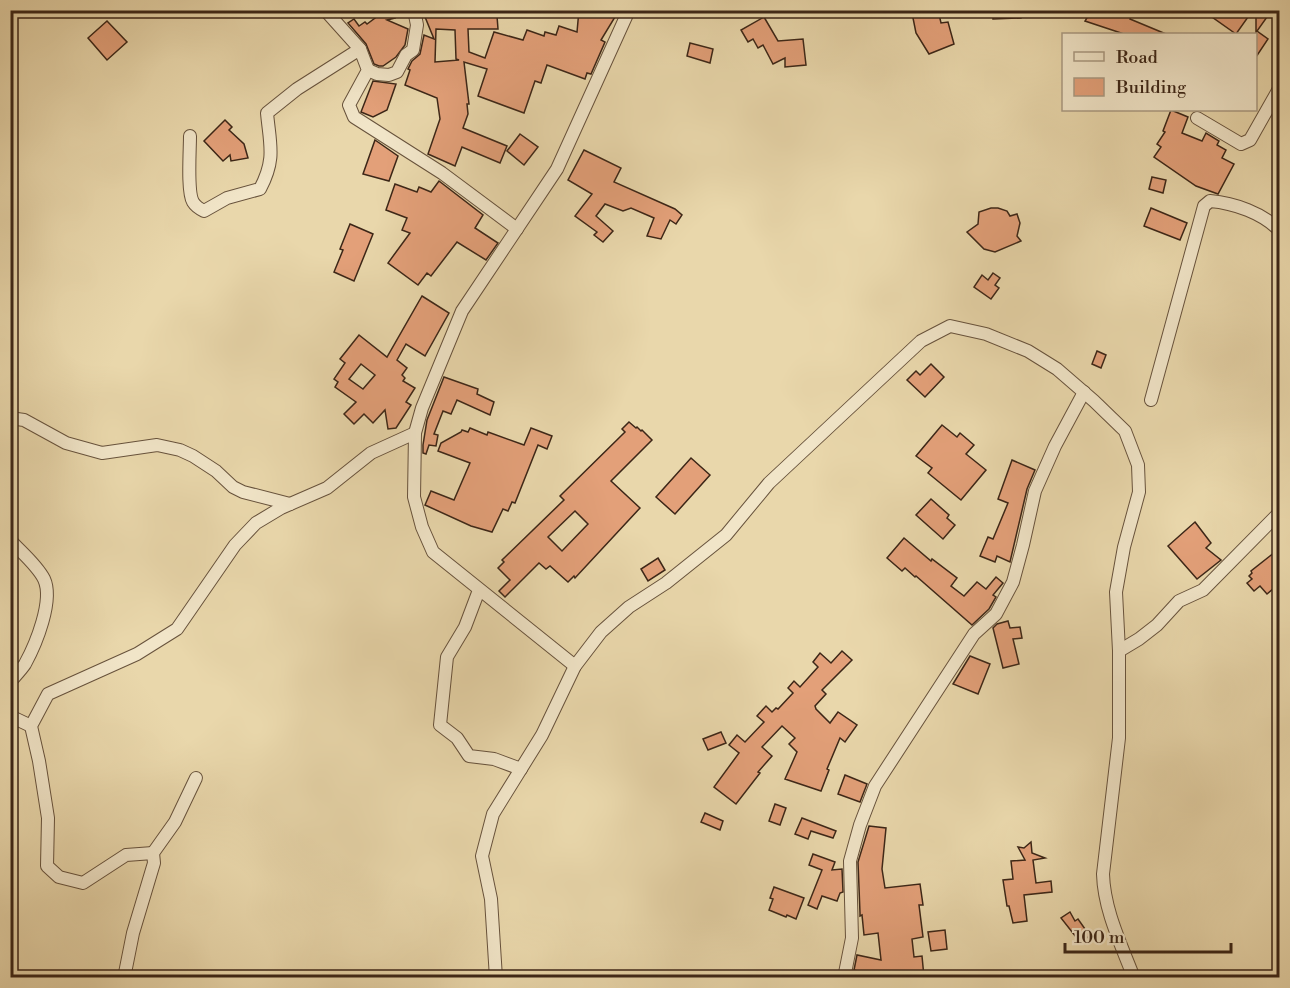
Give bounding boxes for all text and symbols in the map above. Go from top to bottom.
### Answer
legend [1062,33,1257,111]
text: Road [1116,46,1159,69]
text: Building [1115,76,1187,99]
scale bar [1065,916,1232,954]
text: 100 m [1074,926,1125,949]

